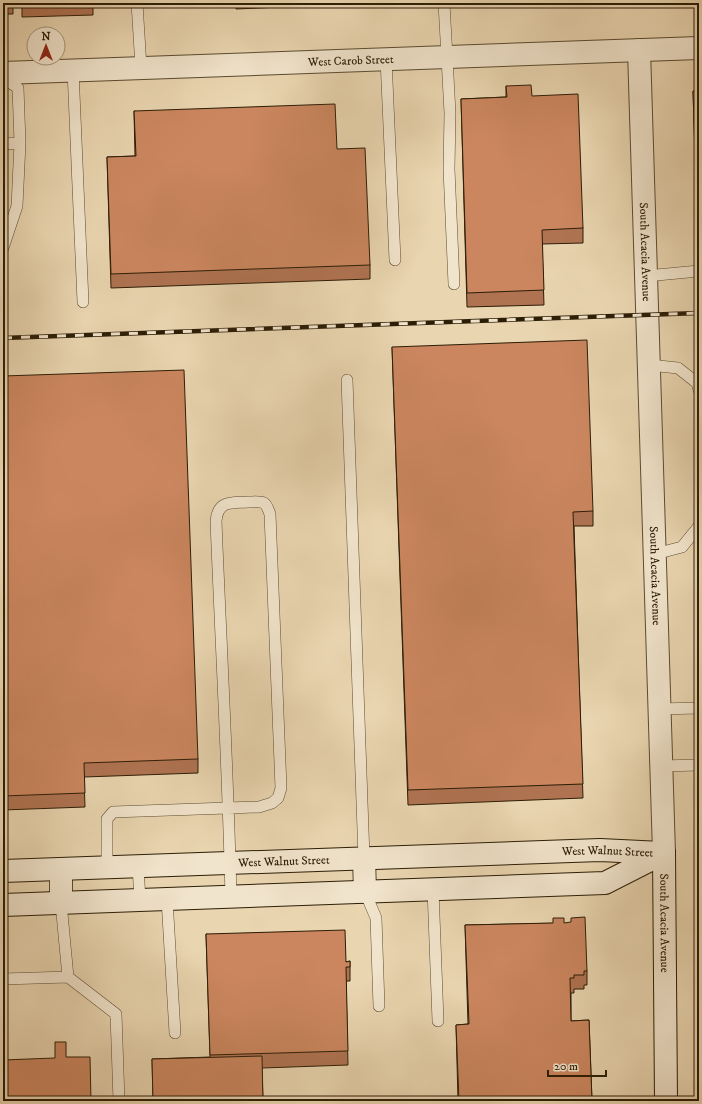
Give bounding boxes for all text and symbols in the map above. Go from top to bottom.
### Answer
north arrow [26,26,66,66]
text: N [41,30,51,44]
street label: West Carob Street [307,51,394,70]
street label: South Acacia Avenue [636,202,654,302]
street label: South Acacia Avenue [646,526,664,626]
street label: West Walnut Street [561,842,654,860]
street label: West Walnut Street [237,852,330,870]
street label: South Acacia Avenue [657,873,672,973]
scale bar [548,1052,606,1078]
text: 20 m [554,1059,578,1074]

